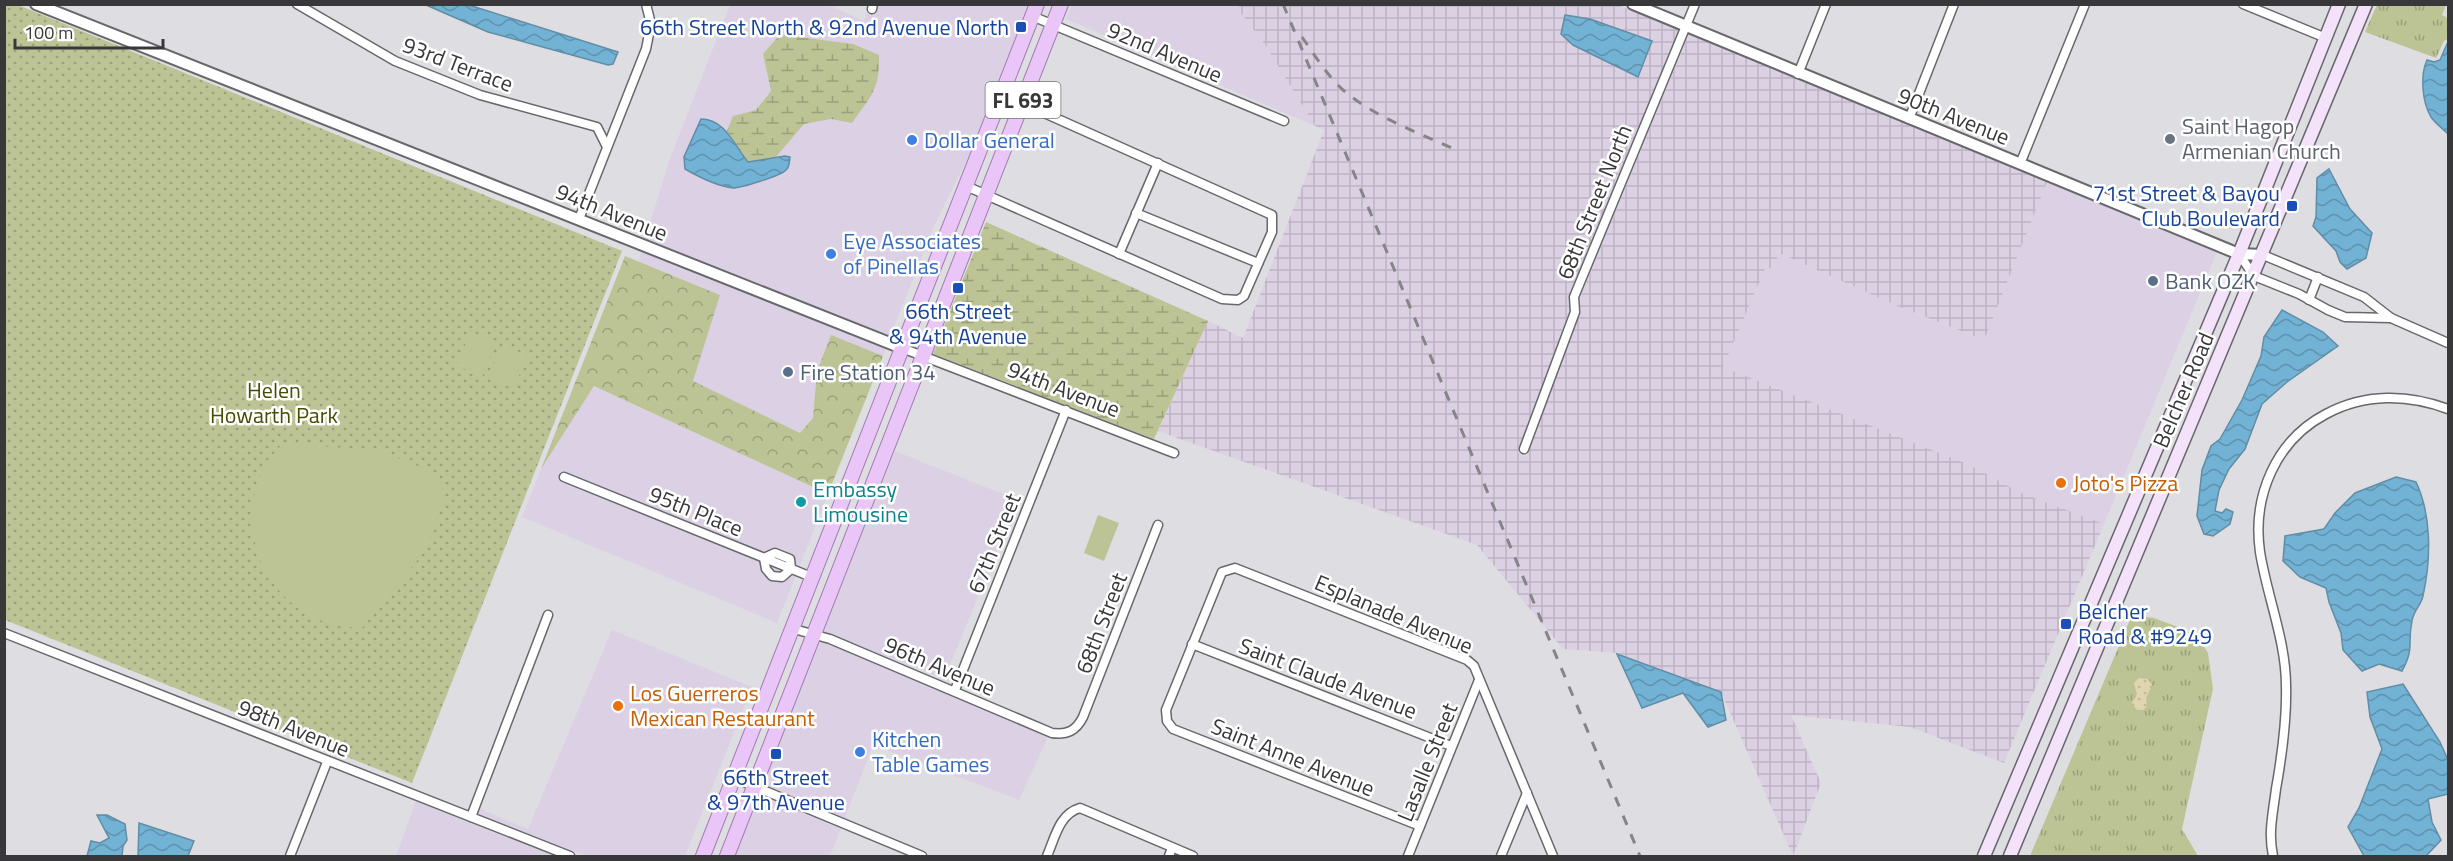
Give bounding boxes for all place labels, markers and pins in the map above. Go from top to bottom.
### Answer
place label: 66th Street North & 92nd Avenue North [640,10,1009,44]
marker: 66th Street North & 92nd Avenue North [1014,20,1028,34]
place label: Saint Hagop Armenian Church [2182,109,2341,168]
place label: Dollar General [924,123,1055,157]
marker: Saint Hagop Armenian Church [2163,132,2177,146]
marker: Dollar General [905,133,919,147]
place label: 71st Street & Bayou Club Boulevard [2093,176,2280,235]
marker: 71st Street & Bayou Club Boulevard [2285,199,2299,213]
place label: Eye Associates of Pinellas [843,224,981,283]
marker: Eye Associates of Pinellas [824,247,838,261]
place label: Bank OZK [2165,264,2256,298]
marker: Bank OZK [2146,274,2160,288]
marker: 66th Street & 94th Avenue [951,281,965,295]
place label: 66th Street & 94th Avenue [889,294,1027,353]
place label: Fire Station 34 [800,355,936,389]
marker: Fire Station 34 [781,365,795,379]
place label: Joto's Pizza [2073,466,2178,500]
place label: Embassy Limousine [813,472,908,531]
marker: Joto's Pizza [2054,476,2068,490]
marker: Embassy Limousine [794,495,808,509]
place label: Belcher Road & #9249 [2078,594,2212,653]
marker: Belcher Road & #9249 [2059,617,2073,631]
place label: Los Guerreros Mexican Restaurant [630,676,815,735]
marker: Los Guerreros Mexican Restaurant [611,699,625,713]
place label: Kitchen Table Games [872,722,990,781]
marker: Kitchen Table Games [853,745,867,759]
marker: 66th Street & 97th Avenue [769,747,783,761]
place label: 66th Street & 97th Avenue [707,760,845,819]

